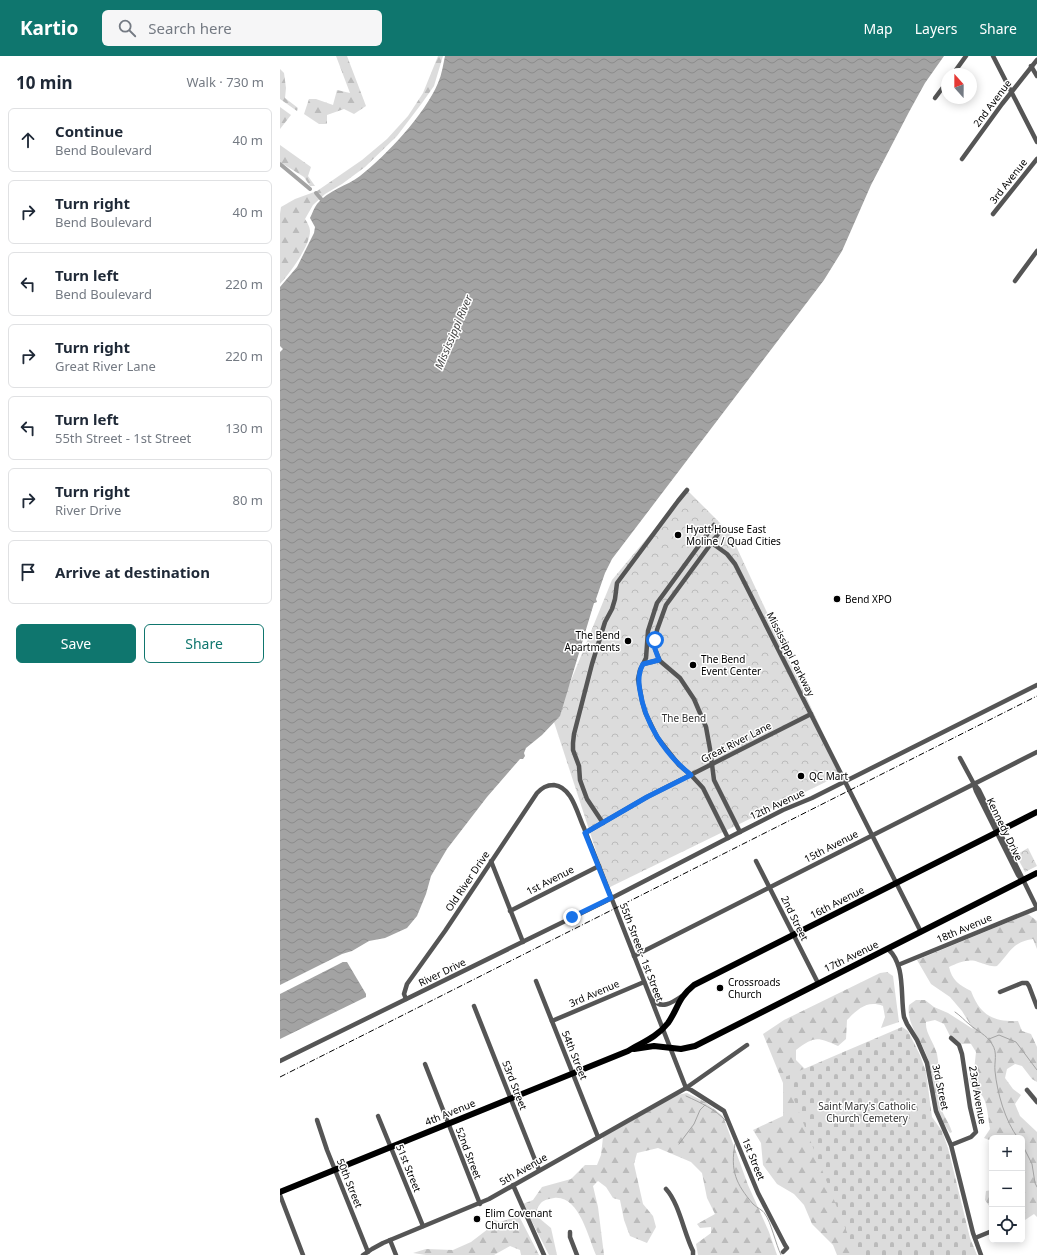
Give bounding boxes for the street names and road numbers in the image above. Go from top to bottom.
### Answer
street label: 2nd Avenue [970,76,1015,129]
street label: 3rd Avenue [986,155,1030,206]
street label: Mississippi Parkway [764,609,819,699]
street label: Great River Lane [698,718,774,766]
street label: 12th Avenue [747,785,807,823]
street label: Kennedy Drive [984,795,1026,863]
street label: 15th Avenue [802,826,861,866]
street label: Old River Drive [442,848,493,914]
street label: 1st Avenue [524,862,577,898]
street label: 16th Avenue [808,882,867,922]
street label: 2nd Street [778,893,812,943]
street label: 55th Street - 1st Street [617,901,667,1004]
street label: 18th Avenue [934,910,994,946]
street label: 17th Avenue [821,937,881,975]
street label: River Drive [416,954,468,989]
street label: 3rd Avenue [567,976,622,1010]
street label: 54th Street [559,1028,591,1082]
street label: 53rd Street [499,1058,531,1112]
street label: 3rd Street [929,1063,953,1111]
street label: 23rd Avenue [966,1065,990,1126]
street label: 4th Avenue [423,1095,478,1128]
street label: 52nd Street [453,1125,485,1181]
street label: 1st Street [739,1136,769,1183]
street label: 51st Street [393,1142,425,1194]
street label: 5th Avenue [496,1149,550,1188]
street label: 50th Street [334,1156,366,1210]

